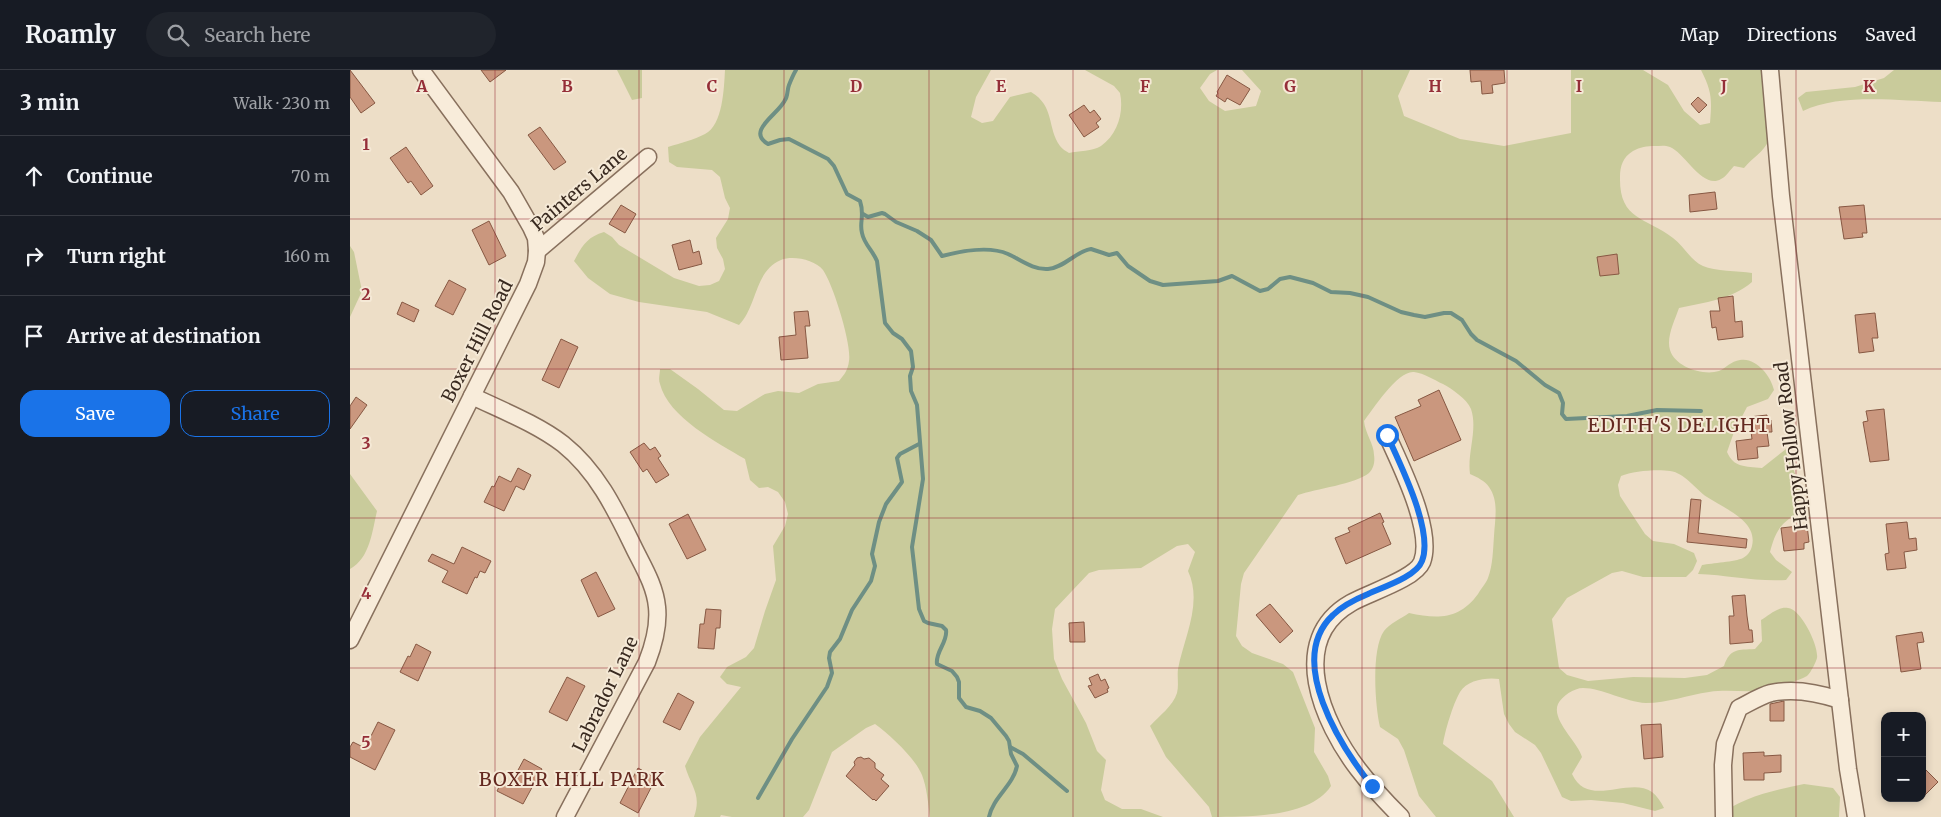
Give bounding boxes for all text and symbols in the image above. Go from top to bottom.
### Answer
search box [146,12,496,57]
text: Roamly [25,19,116,50]
icon: search [164,21,192,49]
text: Search here [204,23,310,47]
text: Map [1681,23,1719,46]
text: Directions [1747,23,1837,46]
text: Saved [1865,23,1916,46]
text: A [415,76,428,96]
text: B [561,76,573,96]
text: C [707,76,717,96]
text: D [850,76,862,96]
text: E [996,76,1007,96]
text: F [1140,76,1150,96]
text: G [1284,76,1296,96]
text: H [1428,76,1442,96]
text: I [1576,76,1582,96]
text: J [1720,76,1727,96]
text: K [1863,76,1875,96]
text: 3 min [20,89,79,116]
text: Walk · 230 m [234,93,330,113]
text: 1 [362,134,370,154]
street label: Painters Lane [526,142,632,236]
icon: ahead [20,162,48,190]
text: Continue [67,164,153,188]
text: 70 m [291,166,330,186]
icon: right [20,242,48,270]
text: Turn right [67,244,166,268]
text: 160 m [284,246,330,266]
street label: Boxer Hill Road [436,276,518,406]
text: 2 [361,284,371,304]
icon: arrive [20,322,48,350]
text: Arrive at destination [67,324,261,348]
street label: Happy Hollow Road [1769,360,1813,532]
button: Save [20,390,170,437]
button: Share [180,390,330,437]
district label: EDITH'S DELIGHT [1587,413,1771,437]
route start [1376,424,1399,447]
text: 3 [361,433,371,453]
text: 4 [361,583,371,603]
street label: Labrador Lane [567,632,643,756]
map controls [1881,712,1926,802]
button: + [1881,712,1926,757]
text: 5 [361,732,371,752]
button: − [1881,757,1926,802]
district label: BOXER HILL PARK [479,767,665,791]
route end [1361,775,1384,798]

